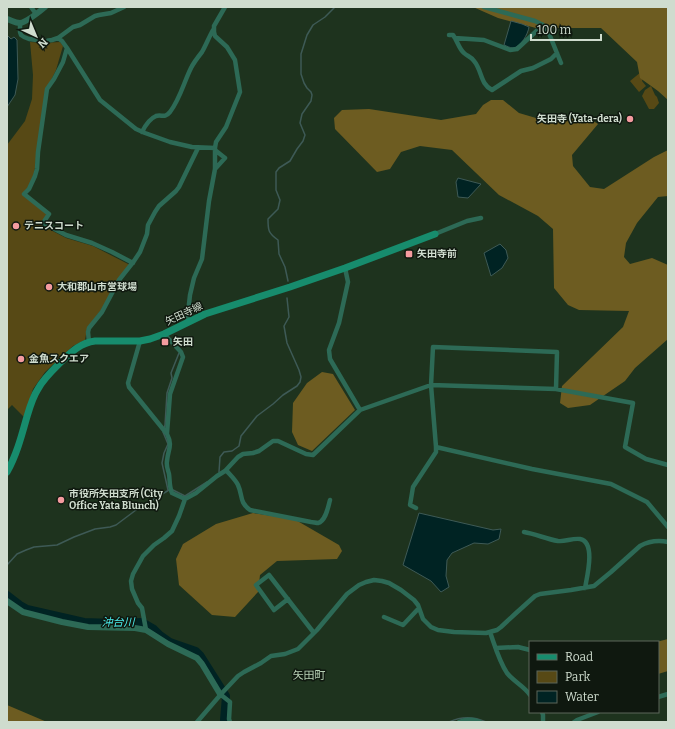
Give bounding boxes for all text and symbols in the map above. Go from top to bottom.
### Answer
north arrow [16,16,56,56]
scale bar [531,16,601,42]
text: 100 m [537,23,572,37]
text: N [35,35,50,51]
place label: 矢田寺 (Yata-dera) [537,112,622,125]
marker: 矢田寺 (Yata-dera) [625,114,635,124]
place label: テニスコート [24,220,84,232]
marker: テニスコート [11,221,21,231]
place label: 矢田寺前 [417,248,457,260]
marker: 矢田寺前 [404,249,414,259]
place label: 大和郡山市営球場 [57,281,137,293]
marker: 大和郡山市営球場 [44,282,54,292]
street label: 矢田寺線 [163,300,205,328]
place label: 矢田 [173,336,193,348]
marker: 矢田 [160,337,170,347]
place label: 金魚スクエア [29,353,89,365]
marker: 金魚スクエア [16,354,26,364]
place label: 市役所矢田支所 (City Office Yata Blunch) [69,487,163,512]
marker: 市役所矢田支所 (City Office Yata Blunch) [56,495,66,505]
water label: 沖台川 [102,616,135,629]
legend [529,641,659,713]
text: Road [565,650,593,664]
district label: 矢田町 [293,669,326,682]
text: Park [565,670,591,684]
text: Water [565,690,600,704]

